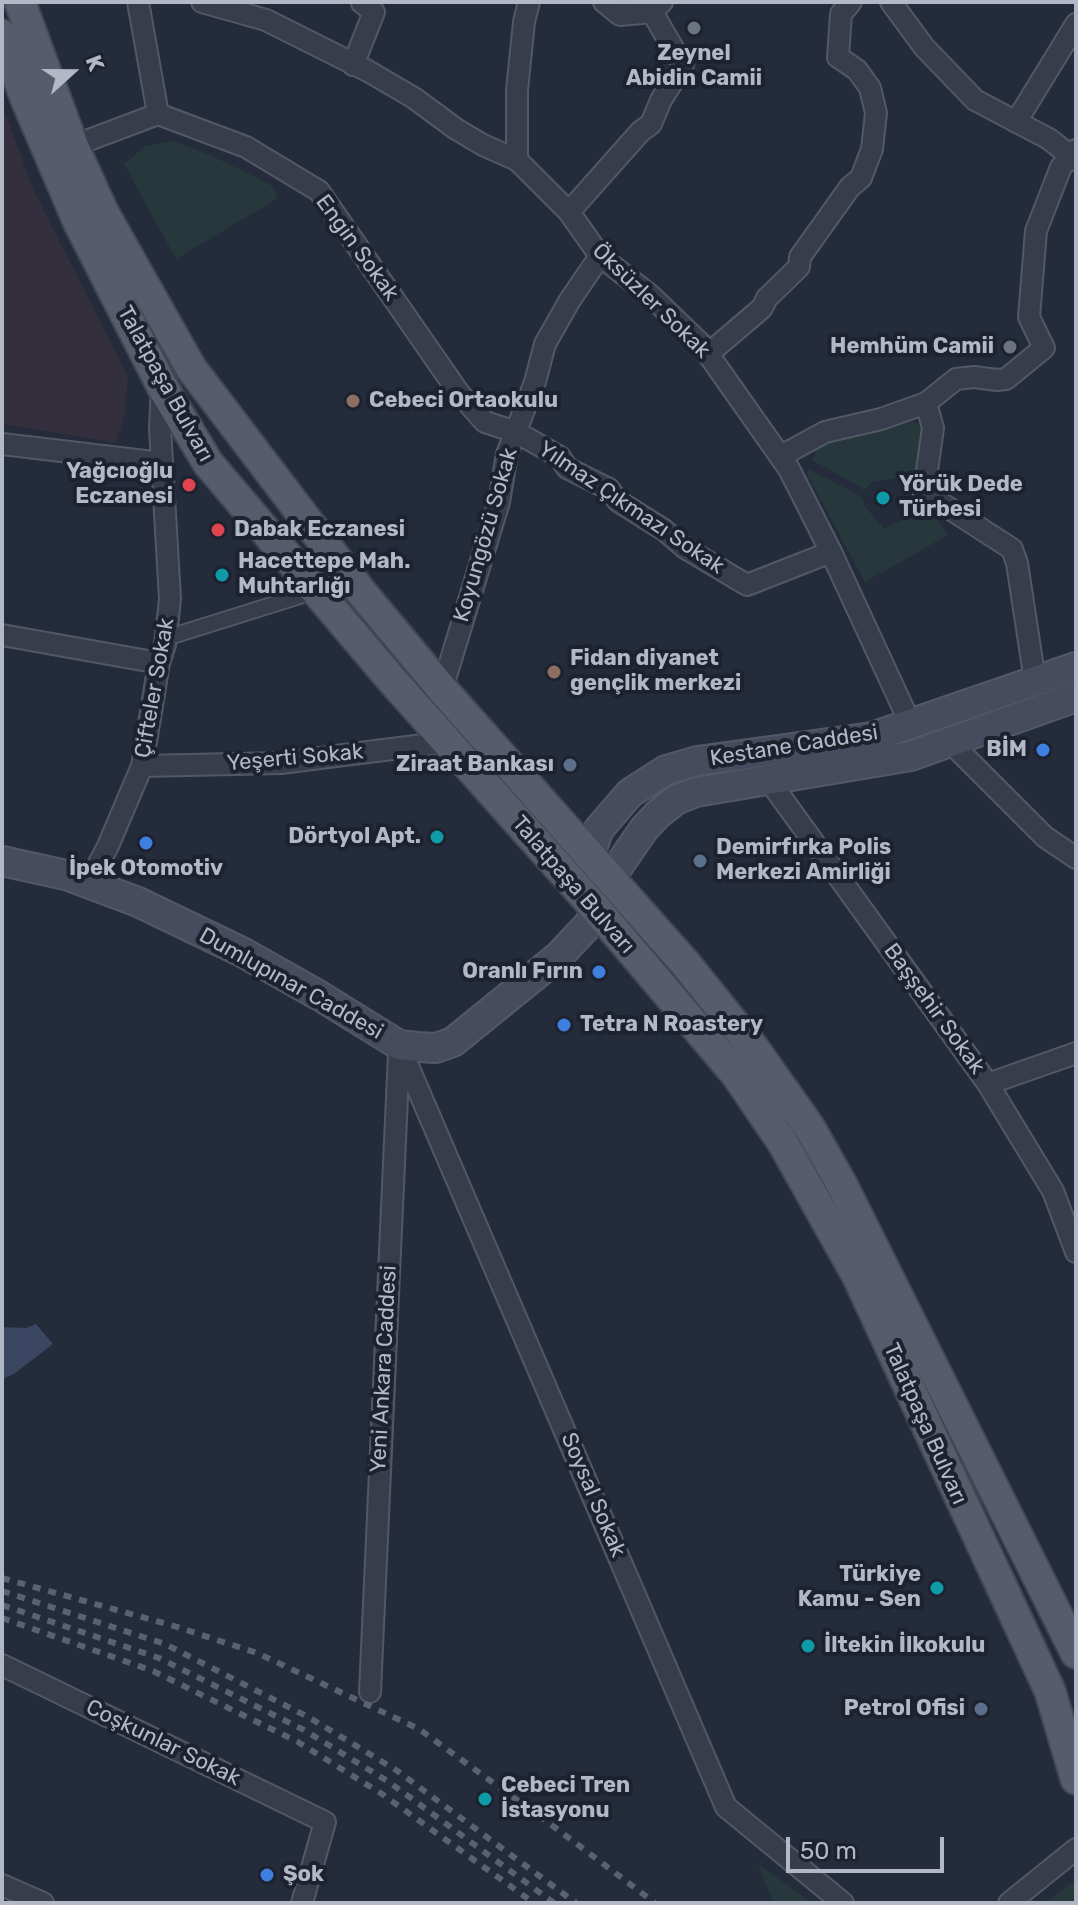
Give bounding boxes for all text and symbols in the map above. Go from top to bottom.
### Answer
marker: Zeynel Abidin Camii [685,19,703,37]
north arrow [32,32,112,112]
place label: Zeynel Abidin Camii [626,41,762,92]
text: K [80,52,110,75]
street label: Engin Sokak [310,190,404,306]
street label: Öksüzler Sokak [586,238,716,364]
street label: Talatpaşa Bulvarı [111,302,219,466]
place label: Hemhüm Camii [830,334,994,360]
marker: Hemhüm Camii [1001,338,1019,356]
place label: Cebeci Ortaokulu [369,388,558,414]
marker: Cebeci Ortaokulu [344,392,362,410]
street label: Yılmaz Çıkmazı Sokak [533,436,729,580]
street label: Koyungözü Sokak [449,445,523,625]
place label: Yağcıoğlu Eczanesi [66,459,173,510]
place label: Yörük Dede Türbesi [899,472,1023,524]
marker: Yağcıoğlu Eczanesi [180,476,198,494]
marker: Yörük Dede Türbesi [874,489,892,507]
place label: Dabak Eczanesi [234,517,405,543]
marker: Dabak Eczanesi [209,521,227,539]
place label: Hacettepe Mah. Muhtarlığı [238,549,410,600]
marker: Hacettepe Mah. Muhtarlığı [213,566,231,584]
street label: Çifteler Sokak [130,616,180,760]
place label: Fidan diyanet gençlik merkezi [570,646,741,698]
marker: Fidan diyanet gençlik merkezi [545,663,563,681]
street label: Kestane Caddesi [708,720,880,772]
place label: BİM [986,737,1027,763]
street label: Yeşerti Sokak [226,739,364,777]
marker: BİM [1034,741,1052,759]
place label: Ziraat Bankası [396,752,554,778]
marker: Ziraat Bankası [561,756,579,774]
street label: Talatpaşa Bulvarı [506,811,640,959]
place label: Dörtyol Apt. [288,824,421,850]
marker: Dörtyol Apt. [428,828,446,846]
marker: İpek Otomotiv [137,834,155,852]
place label: Demirfırka Polis Merkezi Amirliği [716,835,891,886]
marker: Demirfırka Polis Merkezi Amirliği [691,852,709,870]
place label: İpek Otomotiv [69,856,223,882]
street label: Dumlupınar Caddesi [194,923,388,1045]
street label: Başşehir Sokak [878,939,990,1079]
place label: Oranlı Fırın [462,959,583,985]
marker: Oranlı Fırın [590,963,608,981]
place label: Tetra N Roastery [580,1012,763,1038]
marker: Tetra N Roastery [555,1016,573,1034]
street label: Yeni Ankara Caddesi [365,1265,403,1473]
street label: Talatpaşa Bulvarı [878,1339,972,1509]
street label: Soysal Sokak [555,1429,631,1561]
place label: Türkiye Kamu - Sen [798,1562,921,1614]
marker: Türkiye Kamu - Sen [928,1579,946,1597]
place label: İltekin İlkokulu [824,1633,985,1659]
marker: İltekin İlkokulu [799,1637,817,1655]
street label: Coşkunlar Sokak [81,1694,245,1792]
place label: Petrol Ofisi [844,1696,965,1722]
marker: Petrol Ofisi [972,1700,990,1718]
place label: Cebeci Tren İstasyonu [501,1773,630,1824]
marker: Cebeci Tren İstasyonu [476,1790,494,1808]
scale bar [790,1821,948,1871]
text: 50 m [800,1837,857,1865]
place label: Şok [283,1862,324,1888]
marker: Şok [258,1866,276,1884]

